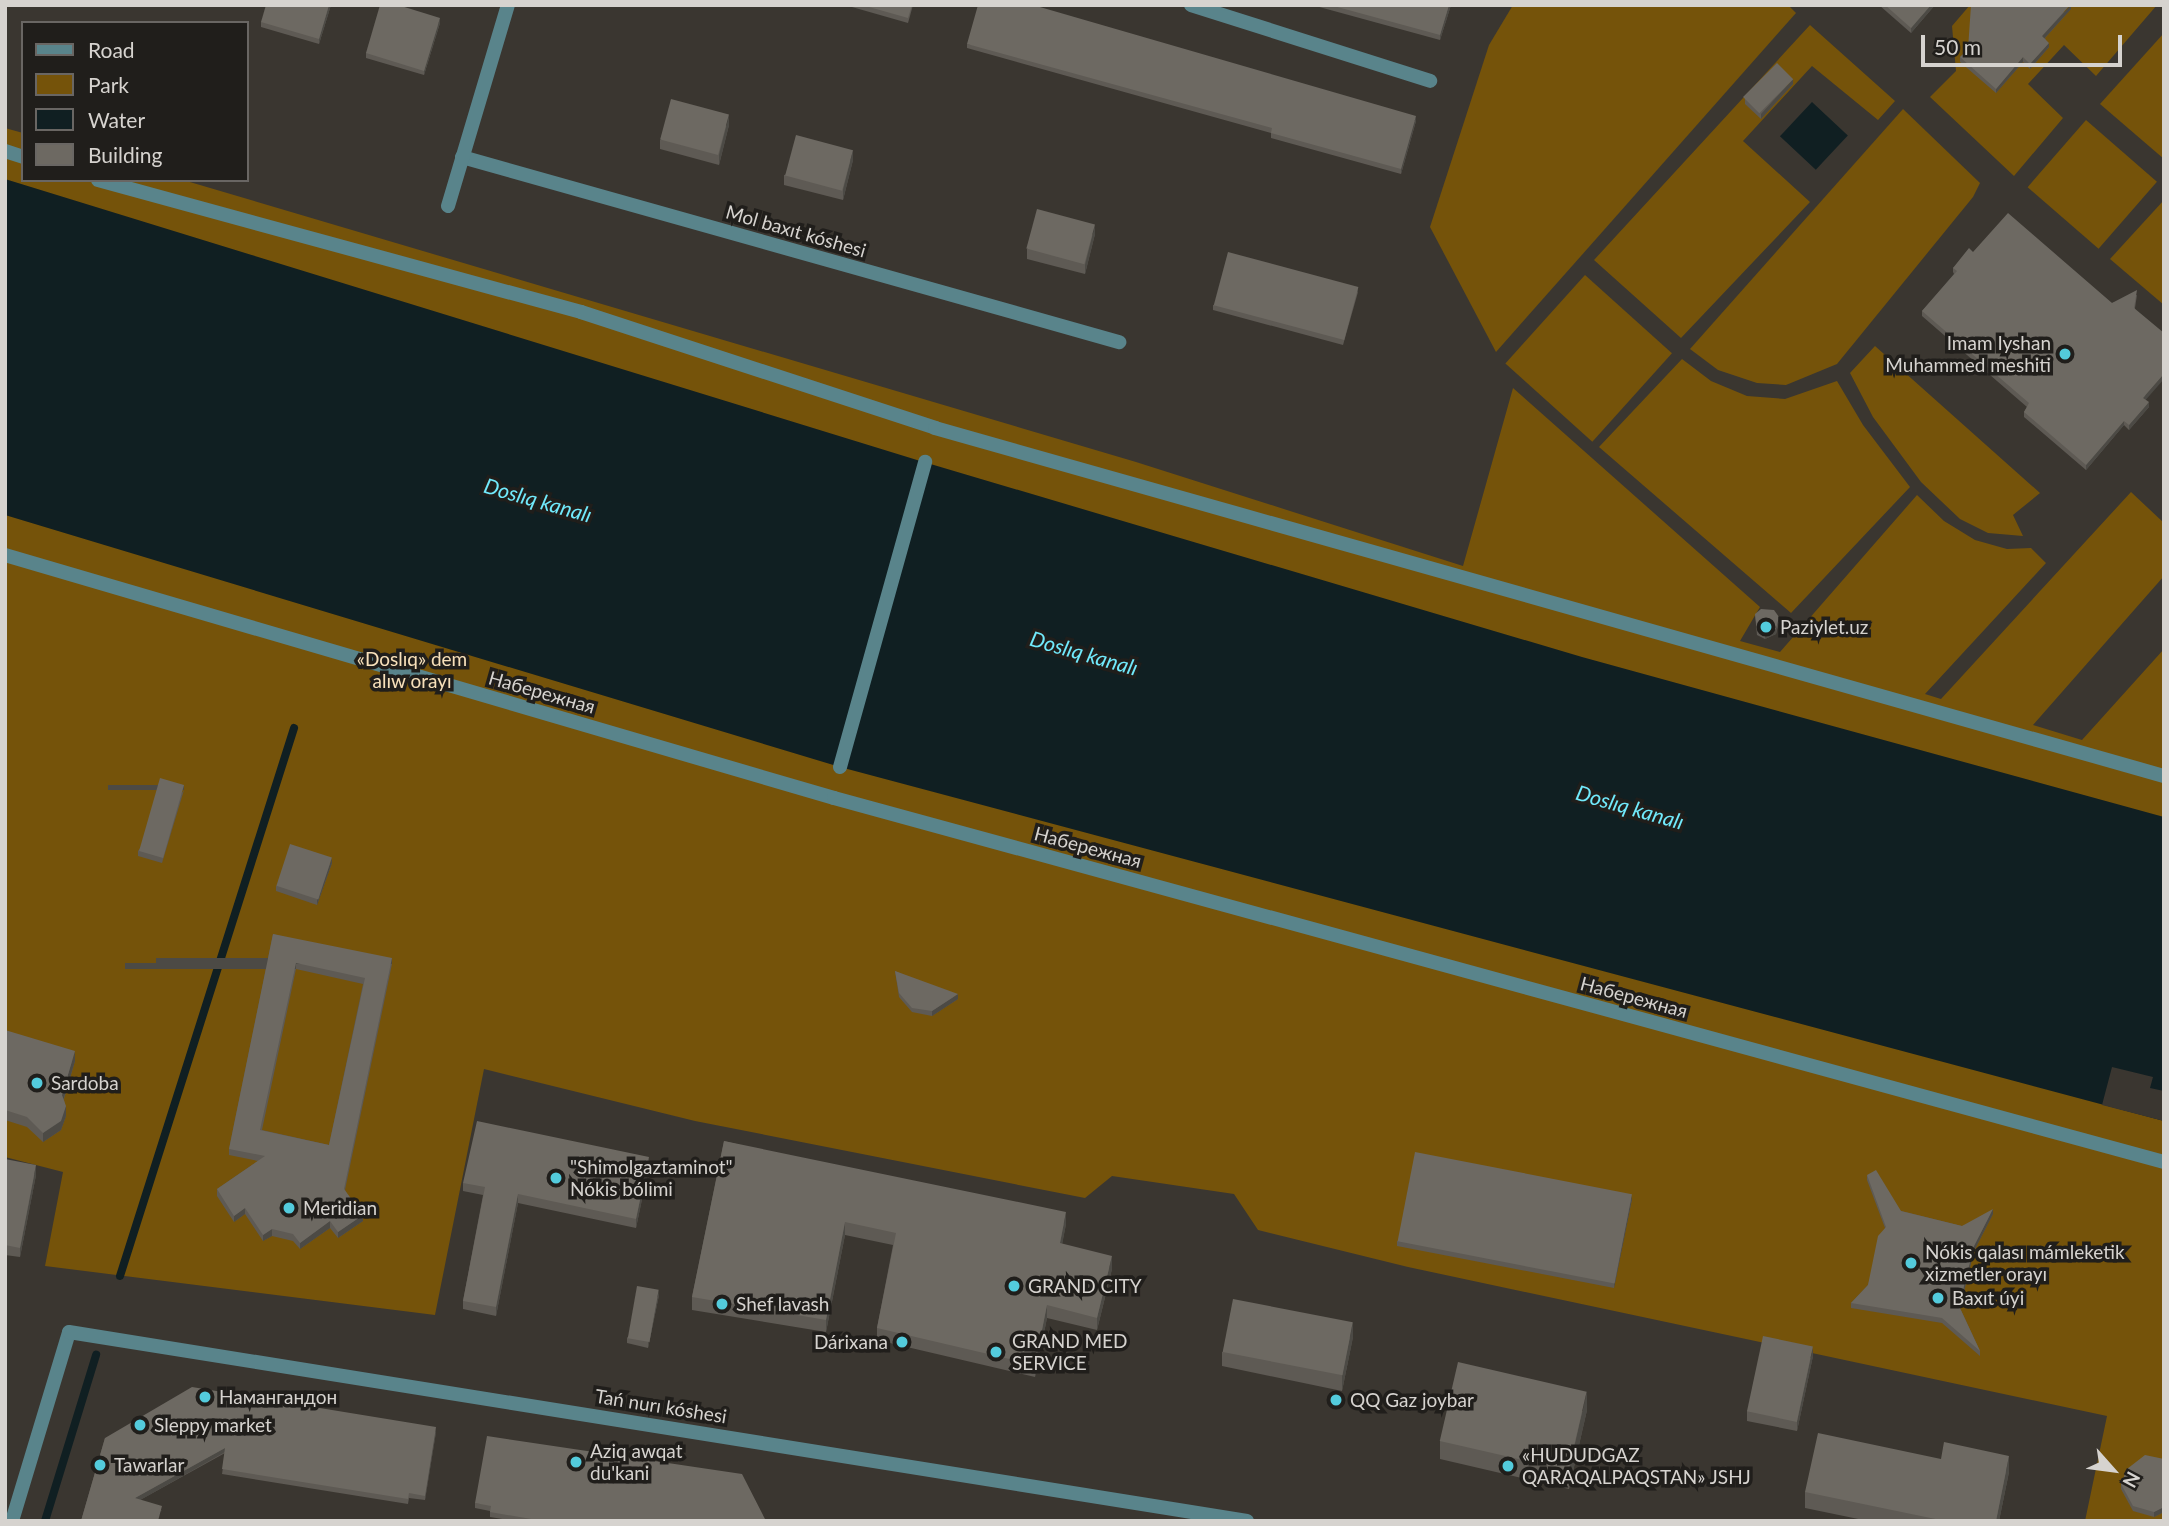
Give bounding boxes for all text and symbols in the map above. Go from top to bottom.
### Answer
legend [21,21,248,182]
scale bar [1924,21,2125,65]
text: 50 m [1934,34,1981,59]
text: Road [88,37,135,62]
text: Park [88,72,129,97]
text: Water [88,107,145,132]
text: Building [88,142,163,167]
street label: Mol baxıt kóshesi [723,200,869,262]
place label: Imam Iyshan Muhammed meshiti [1885,332,2051,376]
marker: Imam Iyshan Muhammed meshiti [2057,346,2073,362]
water label: Doslıq kanalı [481,473,595,527]
place label: Paziylet.uz [1780,616,1868,638]
marker: Paziylet.uz [1758,619,1774,635]
water label: Doslıq kanalı [1027,626,1141,680]
park label: «Doslıq» dem alıw orayı [357,648,467,692]
street label: Набережная [486,666,598,718]
water label: Doslıq kanalı [1573,780,1687,834]
street label: Набережная [1032,822,1144,872]
street label: Набережная [1578,972,1690,1022]
place label: Sardoba [51,1072,119,1094]
marker: Sardoba [29,1075,45,1091]
place label: "Shimolgaztaminot" Nókis bólimi [570,1156,733,1200]
marker: "Shimolgaztaminot" Nókis bólimi [548,1170,564,1186]
place label: Meridian [303,1197,377,1219]
marker: Meridian [281,1200,297,1216]
place label: Nókis qalası mámleketik xizmetler orayı [1925,1241,2125,1285]
marker: Nókis qalası mámleketik xizmetler orayı [1903,1255,1919,1271]
place label: GRAND CITY [1028,1275,1142,1297]
marker: GRAND CITY [1006,1278,1022,1294]
place label: Baxıt úyi [1952,1287,2024,1309]
marker: Baxıt úyi [1930,1290,1946,1306]
place label: Shef lavash [736,1293,830,1315]
marker: Shef lavash [714,1296,730,1312]
place label: GRAND MED SERVICE [1012,1330,1128,1374]
place label: Dárixana [814,1331,888,1353]
marker: Dárixana [894,1334,910,1350]
marker: GRAND MED SERVICE [986,1342,1006,1362]
street label: Tań nurı kóshesi [594,1384,728,1428]
place label: Намангандон [219,1386,337,1408]
marker: Намангандон [197,1389,213,1405]
place label: QQ Gaz joybar [1350,1389,1474,1411]
marker: QQ Gaz joybar [1328,1392,1344,1408]
place label: Sleppy market [154,1414,272,1436]
marker: Sleppy market [132,1417,148,1433]
north arrow [2078,1435,2148,1505]
place label: Aziq awqat du'kani [590,1440,682,1484]
place label: «HUDUDGAZ QARAQALPAQSTAN» JSHJ [1522,1444,1751,1488]
place label: Tawarlar [114,1454,184,1476]
marker: Aziq awqat du'kani [568,1454,584,1470]
marker: Tawarlar [92,1457,108,1473]
marker: «HUDUDGAZ QARAQALPAQSTAN» JSHJ [1500,1458,1516,1474]
text: N [2118,1468,2146,1492]

